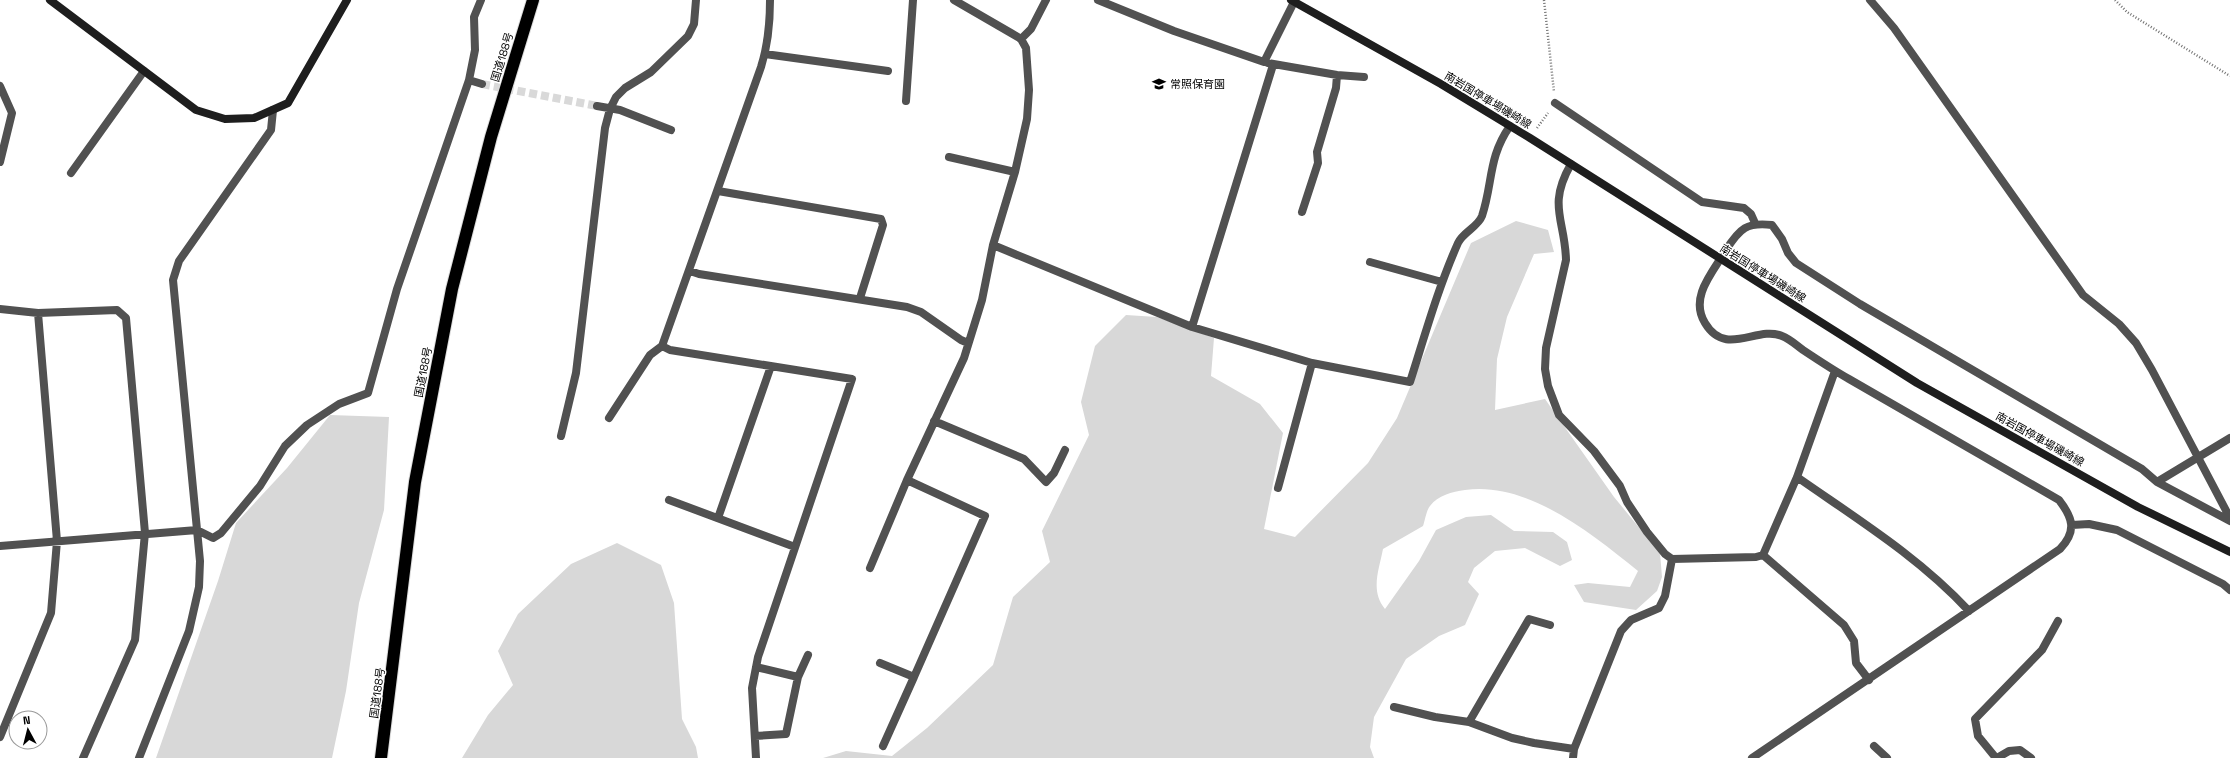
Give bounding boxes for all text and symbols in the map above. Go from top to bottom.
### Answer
street label: 国道188号 [488,30,516,84]
street label: 南岩国停車場磯崎線 [1442,69,1534,131]
school or university icon: 常照保育園 [1151,76,1167,92]
place label: 常照保育園 [1170,77,1225,91]
street label: 南岩国停車場磯崎線 [1717,241,1809,305]
street label: 国道188号 [411,345,435,399]
street label: 南岩国停車場磯崎線 [1993,409,2087,469]
street label: 国道188号 [366,667,388,719]
north arrow [8,710,48,750]
text: N [22,713,31,727]

